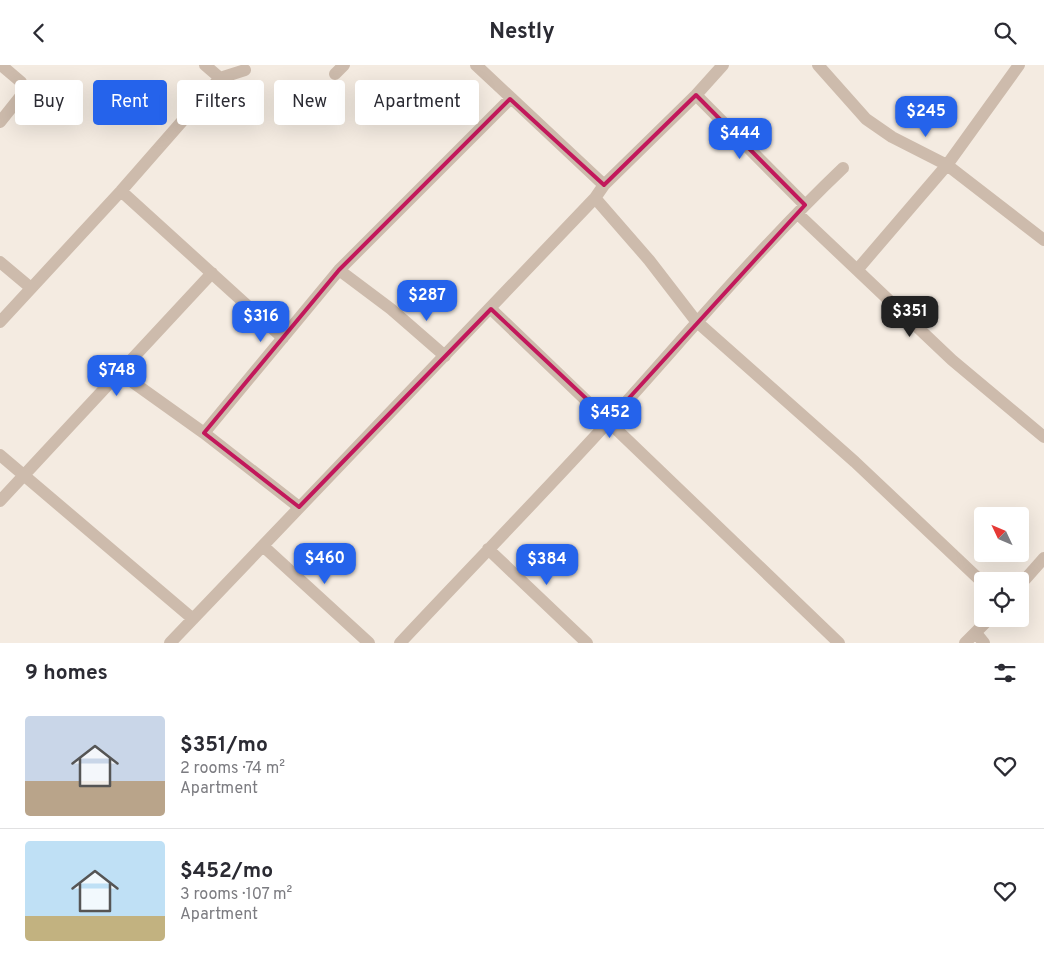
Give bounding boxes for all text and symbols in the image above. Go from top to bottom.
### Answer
icon: back [25,19,53,47]
text: Nestly [489,19,555,46]
icon: search [991,19,1019,47]
chip: Buy [15,80,83,125]
chip: Rent [93,80,167,125]
chip: Filters [177,80,264,125]
chip: New [274,80,345,125]
chip: Apartment [355,80,479,125]
pin: $245 [896,95,956,138]
text: $245 [906,102,946,122]
pin: $444 [710,117,770,160]
text: $444 [720,124,760,144]
pin: $287 [397,279,457,322]
text: $287 [408,286,446,306]
pin: $351 [880,295,940,338]
pin: $316 [231,301,291,343]
text: $351 [892,302,928,322]
text: $316 [243,307,279,327]
pin: $748 [87,355,147,397]
text: $748 [98,361,136,381]
pin: $452 [580,397,640,439]
text: $452 [590,403,630,423]
north arrow [974,507,1029,563]
map controls [974,507,1029,627]
pin: $460 [295,543,355,585]
pin: $384 [517,543,577,586]
text: $460 [305,549,345,569]
text: $384 [527,550,567,570]
button: locate [974,572,1029,627]
icon: filters [991,659,1019,687]
text: 9 homes [25,660,108,687]
text: $351/mo [180,732,268,759]
icon: home [65,736,125,796]
icon: heart [991,752,1019,780]
text: 2 rooms · 74 m² [180,759,285,779]
text: Apartment [180,779,258,799]
text: $452/mo [180,858,273,885]
icon: home [65,861,125,921]
icon: heart [991,877,1019,905]
text: 3 rooms · 107 m² [180,885,292,905]
text: Apartment [180,905,258,925]

